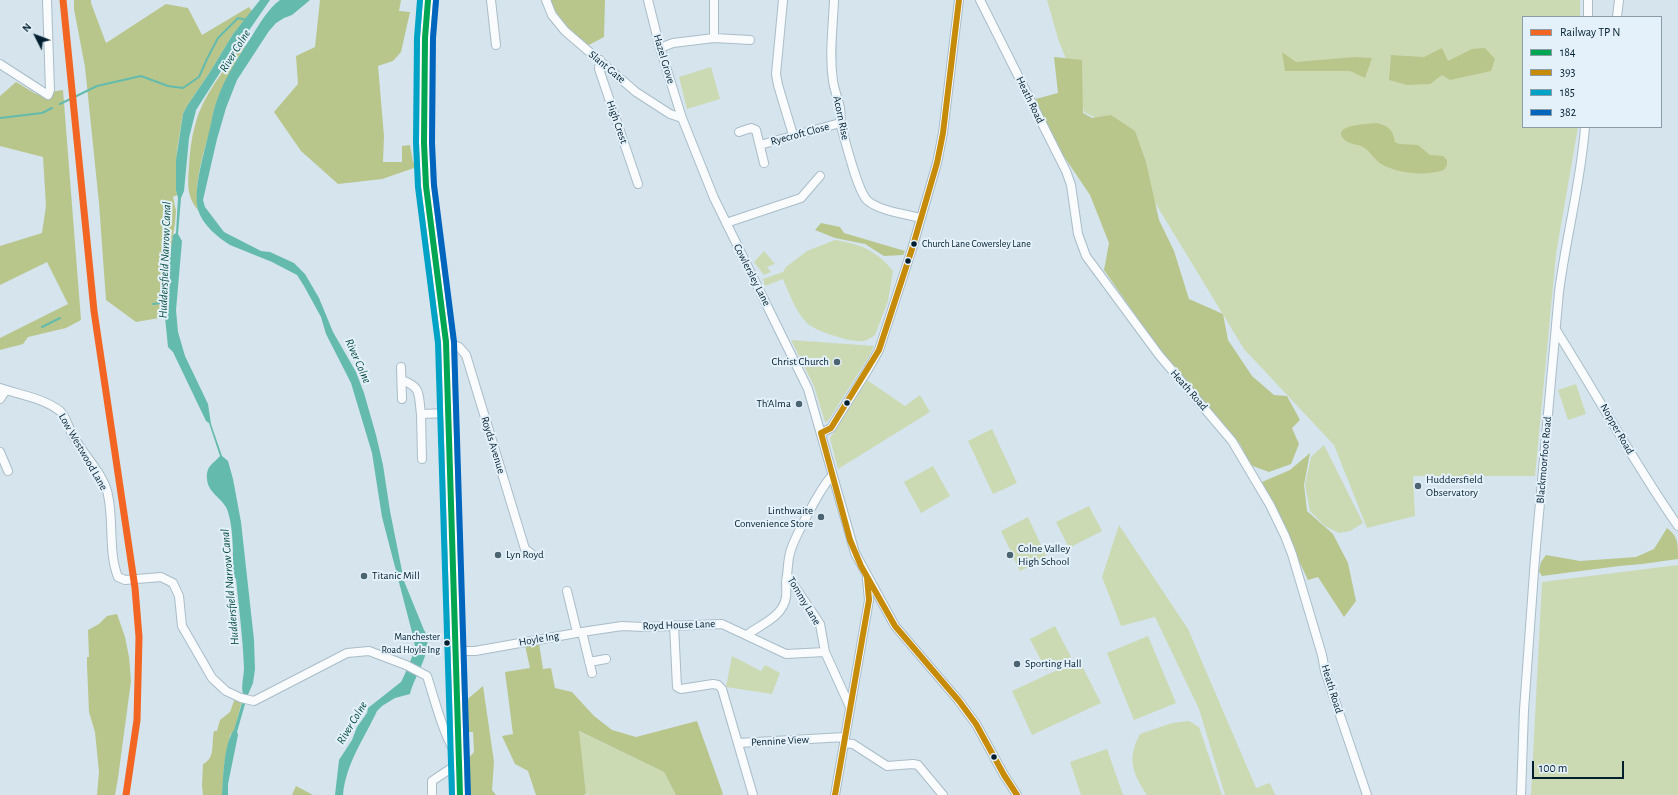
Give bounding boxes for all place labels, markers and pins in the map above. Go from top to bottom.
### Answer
place label: Church Lane Cowersley Lane [922,238,1031,250]
marker: Church Lane Cowersley Lane [909,239,919,249]
unlabelled marker [903,256,913,266]
place label: Christ Church [772,355,829,369]
marker: Christ Church [832,357,842,367]
place label: Th'Alma [757,397,791,411]
unlabelled marker [842,398,852,408]
marker: Th'Alma [794,399,804,409]
place label: Huddersfield Observatory [1426,473,1483,499]
marker: Huddersfield Observatory [1413,481,1423,491]
place label: Linthwaite Convenience Store [735,504,813,530]
marker: Linthwaite Convenience Store [816,512,826,522]
place label: Colne Valley High School [1018,542,1070,568]
place label: Lyn Royd [506,548,544,562]
marker: Lyn Royd [493,550,503,560]
marker: Colne Valley High School [1005,550,1015,560]
place label: Titanic Mill [372,569,420,583]
marker: Titanic Mill [359,571,369,581]
place label: Manchester Road Hoyle Ing [381,631,440,654]
marker: Manchester Road Hoyle Ing [442,638,452,648]
place label: Sporting Hall [1025,657,1081,671]
marker: Sporting Hall [1012,659,1022,669]
unlabelled marker [989,752,999,762]

